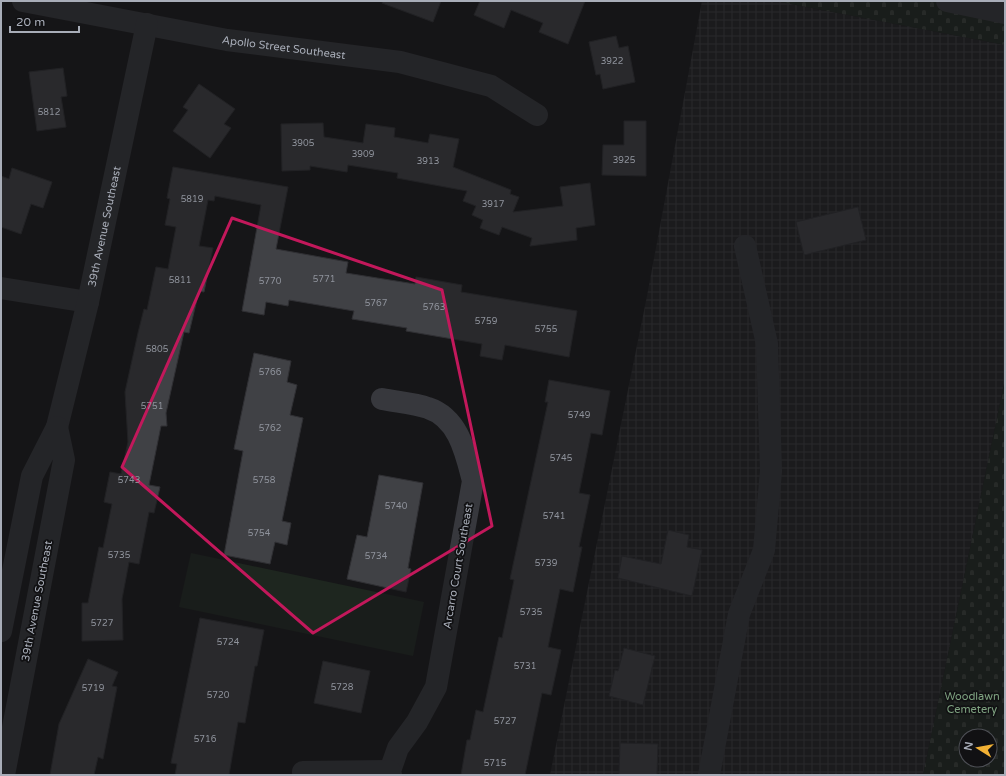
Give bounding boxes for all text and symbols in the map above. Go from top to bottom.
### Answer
scale bar [10,8,79,34]
text: 20 m [16,15,45,29]
street label: Apollo Street Southeast [221,33,346,62]
house number: 3922 [601,56,623,67]
house number: 5812 [38,107,60,118]
house number: 3905 [292,138,315,149]
house number: 3909 [352,149,375,160]
house number: 3925 [613,155,636,166]
house number: 3913 [417,156,439,167]
street label: 39th Avenue Southeast [85,165,123,288]
house number: 5819 [181,194,204,205]
house number: 3917 [482,199,505,210]
house number: 5771 [313,274,335,285]
house number: 5811 [169,275,191,286]
house number: 5770 [259,276,282,287]
house number: 5767 [365,298,388,309]
house number: 5763 [423,302,445,313]
house number: 5759 [475,316,498,327]
house number: 5755 [535,324,558,335]
house number: 5805 [146,344,169,355]
house number: 5766 [259,367,282,378]
house number: 5751 [141,401,163,412]
house number: 5749 [568,410,591,421]
house number: 5762 [259,423,281,434]
house number: 5745 [550,453,573,464]
house number: 5743 [118,475,140,486]
house number: 5758 [253,475,276,486]
house number: 5740 [385,501,408,512]
street label: Arcarro Court Southeast [441,502,475,630]
house number: 5741 [543,511,565,522]
house number: 5754 [248,528,271,539]
street label: 39th Avenue Southeast [19,540,55,662]
house number: 5735 [108,550,131,561]
house number: 5734 [365,551,388,562]
house number: 5739 [535,558,558,569]
house number: 5735 [520,607,543,618]
house number: 5727 [91,618,114,629]
house number: 5724 [217,637,240,648]
house number: 5731 [514,661,536,672]
house number: 5728 [331,682,354,693]
house number: 5719 [82,683,105,694]
house number: 5720 [207,690,230,701]
park label: Woodlawn Cemetery [944,690,1000,716]
house number: 5727 [494,716,517,727]
north arrow [958,728,998,768]
house number: 5716 [194,734,217,745]
text: N [961,741,976,752]
house number: 5715 [484,758,507,769]

